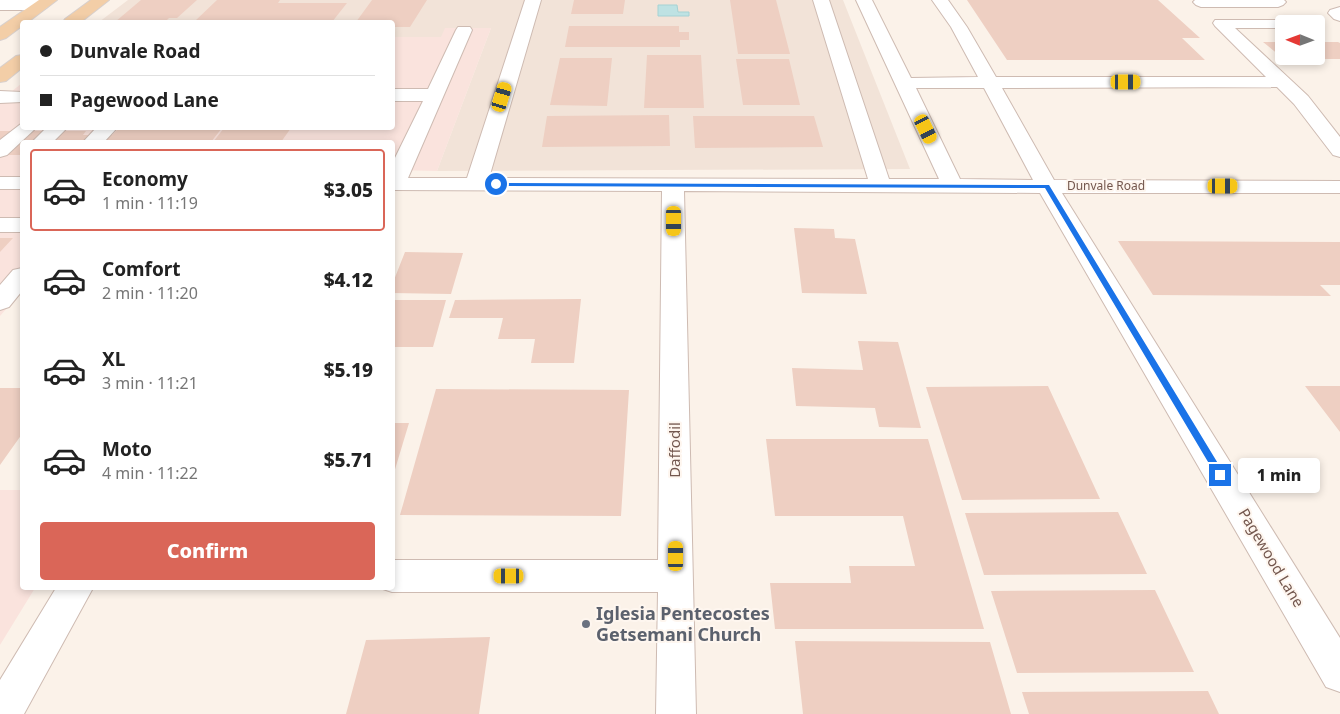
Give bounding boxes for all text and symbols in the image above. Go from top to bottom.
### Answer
north arrow [1275,15,1325,65]
map controls [1275,15,1325,65]
text: Dunvale Road [70,38,201,64]
car [1111,75,1141,90]
car [490,80,513,114]
text: Pagewood Lane [70,87,219,113]
car [912,112,939,146]
text: Economy [102,166,188,192]
icon: car [42,168,87,213]
route start [485,173,507,195]
text: $3.05 [324,177,373,203]
street label: Dunvale Road [1067,177,1145,194]
car [1208,179,1238,194]
text: 1 min · 11:19 [102,192,198,214]
car [666,206,681,236]
text: Comfort [102,256,181,282]
icon: car [42,258,87,303]
text: $4.12 [324,267,373,293]
text: 2 min · 11:20 [102,282,198,304]
text: XL [102,346,125,372]
icon: car [42,348,87,393]
text: $5.19 [324,357,373,383]
text: 3 min · 11:21 [102,372,198,394]
street label: Daffodil [664,422,684,478]
text: Moto [102,436,152,462]
icon: car [42,438,87,483]
text: $5.71 [324,447,373,473]
callout: 1 min [1238,458,1320,492]
text: 4 min · 11:22 [102,462,198,484]
route end [1209,464,1231,486]
text: 1 min [1257,464,1301,486]
street label: Pagewood Lane [1234,504,1309,611]
button: Confirm [40,522,375,580]
car [668,541,683,571]
car [494,569,524,584]
place label: Iglesia Pentecostes Getsemani Church [596,601,770,646]
marker: Iglesia Pentecostes Getsemani Church [580,618,592,630]

